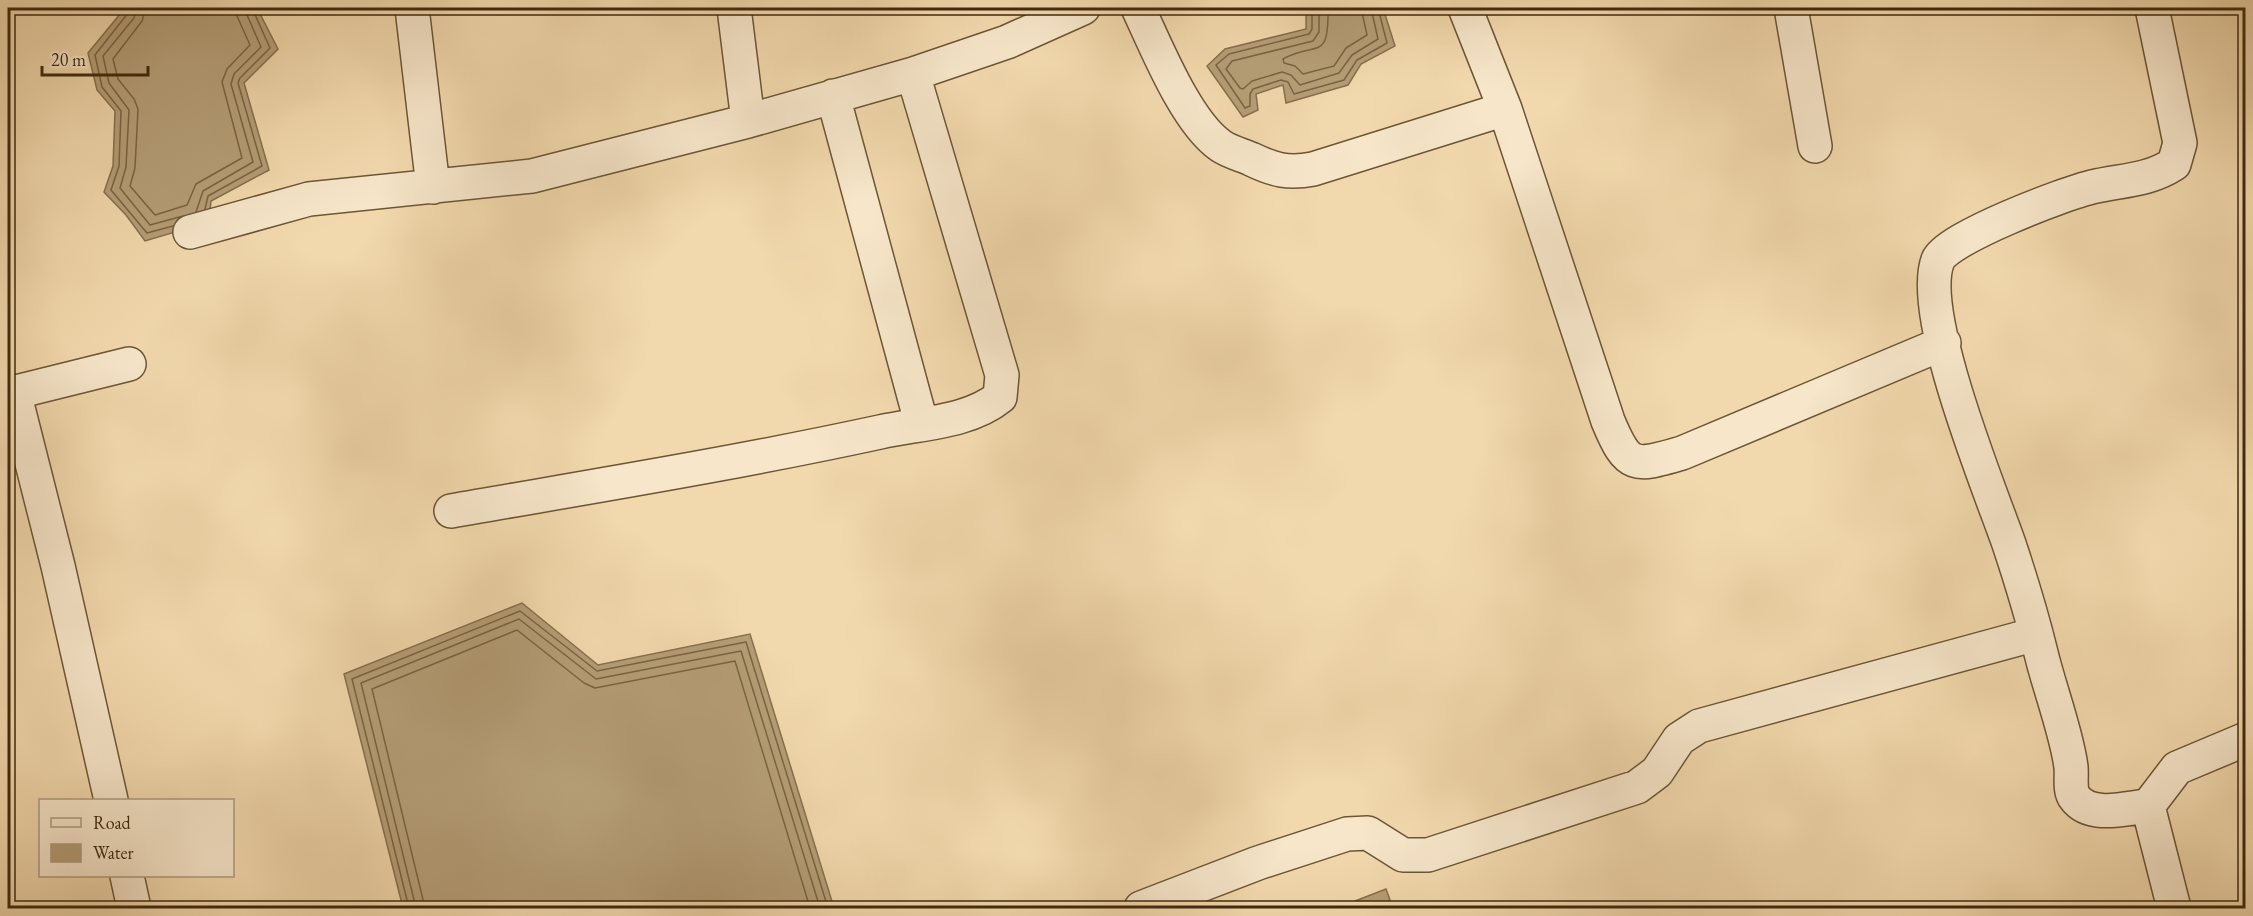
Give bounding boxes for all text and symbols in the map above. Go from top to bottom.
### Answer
scale bar [42,39,148,77]
text: 20 m [51,48,86,71]
legend [39,799,234,877]
text: Road [93,811,132,834]
text: Water [93,841,134,864]

